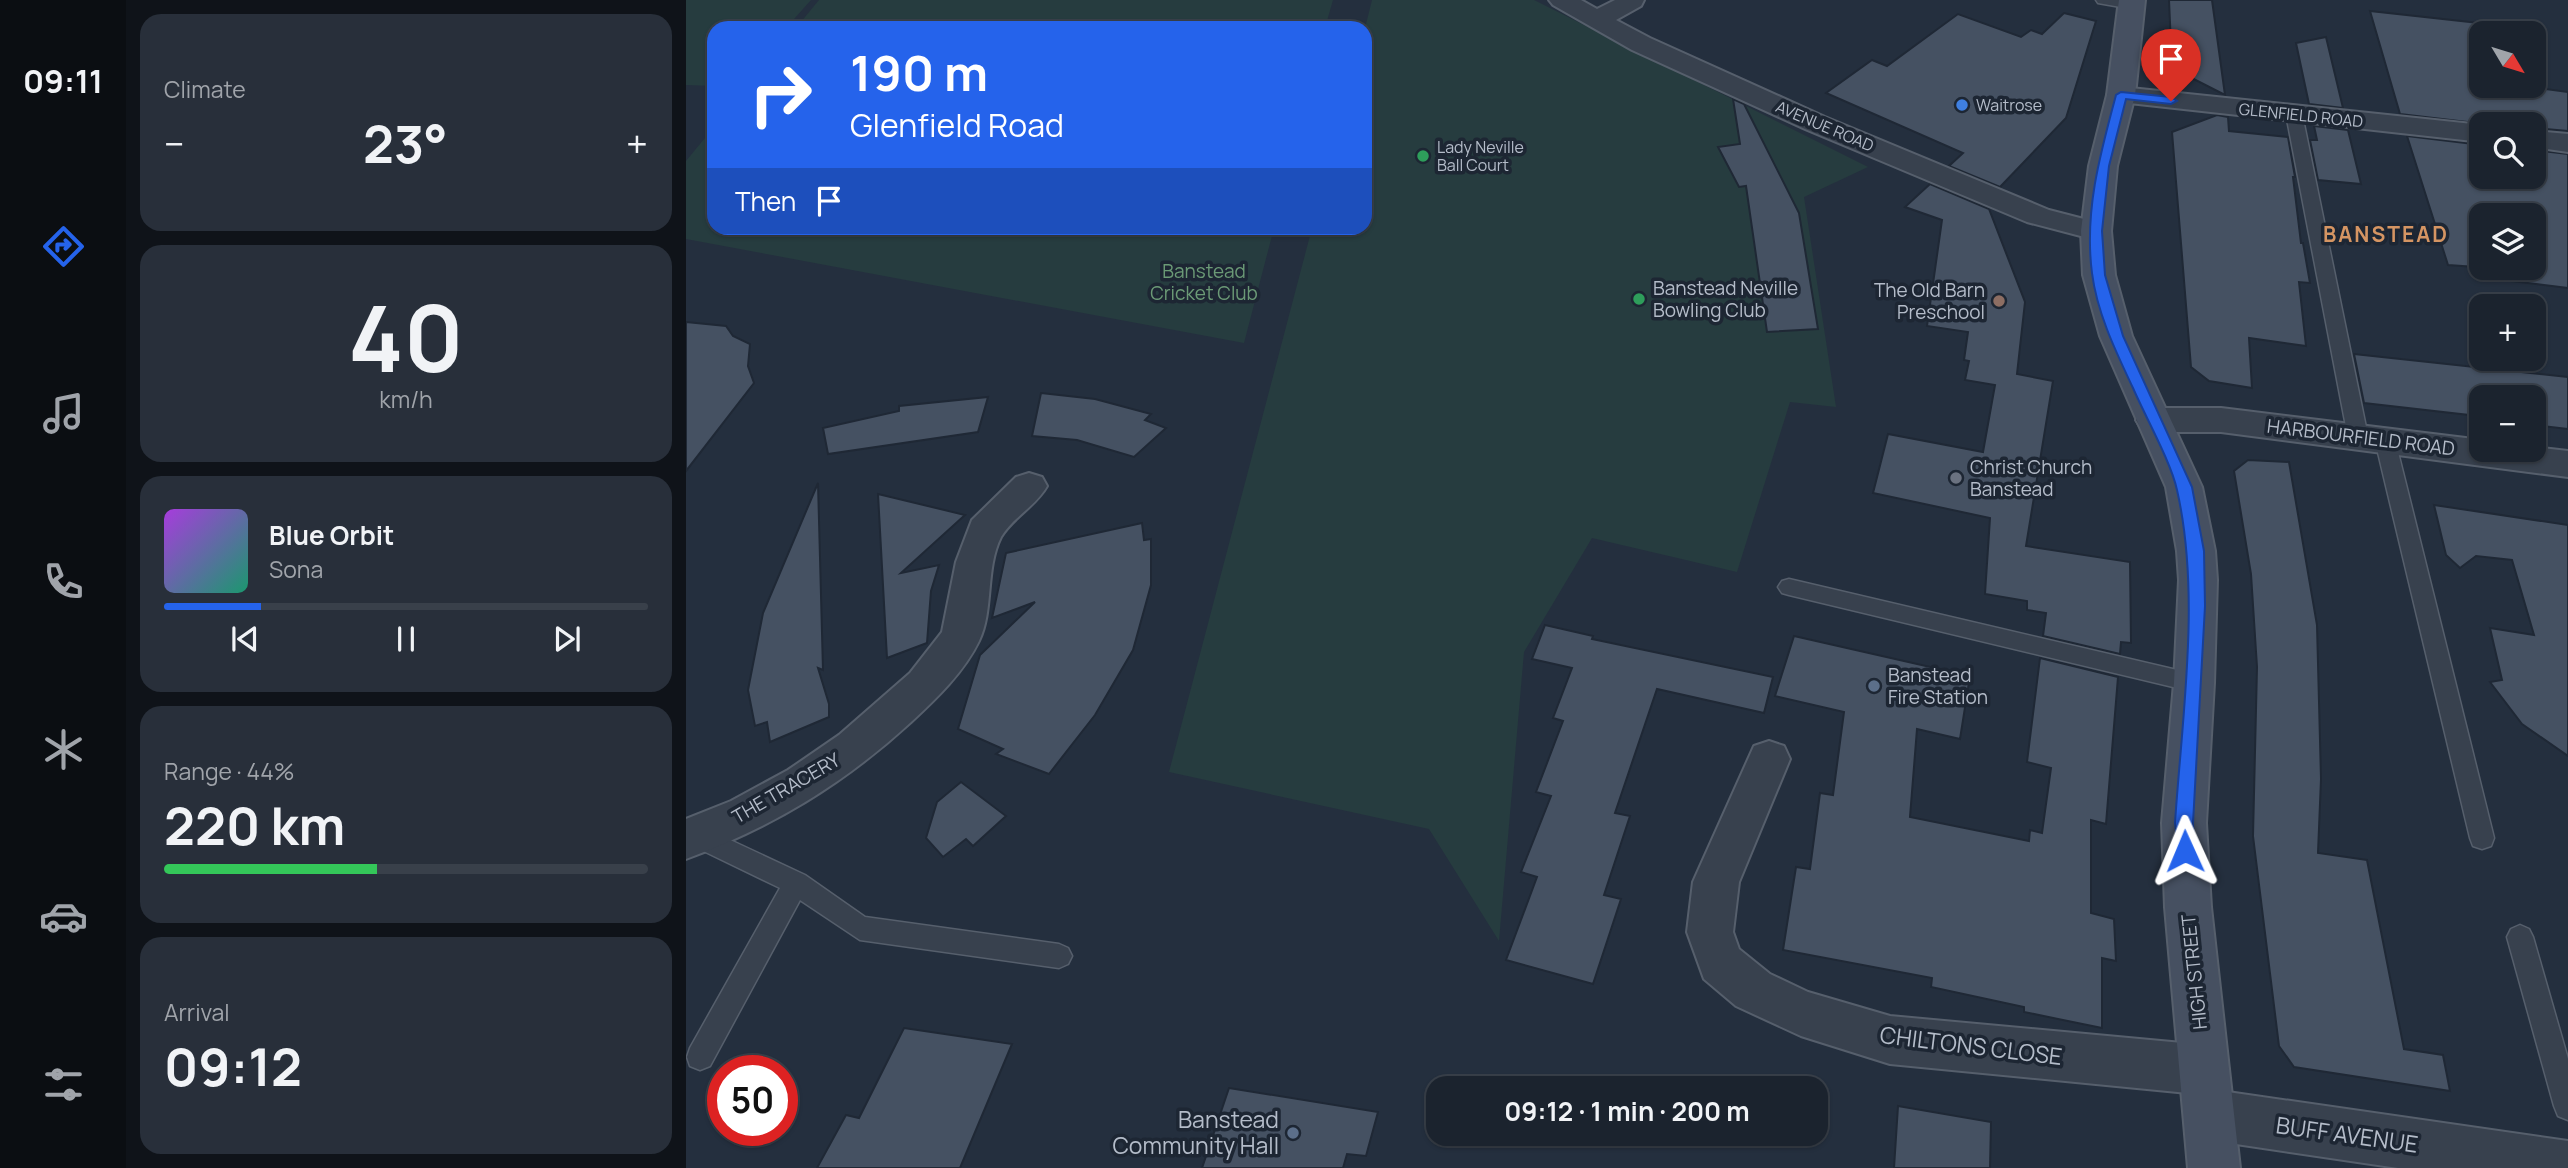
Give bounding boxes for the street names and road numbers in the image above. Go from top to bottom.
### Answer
street label: AVENUE ROAD [1773,95,1878,157]
street label: GLENFIELD ROAD [2238,98,2364,132]
street label: HARBOURFIELD ROAD [2266,413,2456,461]
street label: THE TRACERY [727,746,845,829]
street label: HIGH STREET [2175,912,2213,1031]
street label: CHILTONS CLOSE [1878,1018,2064,1072]
street label: BUFF AVENUE [2274,1108,2420,1160]

